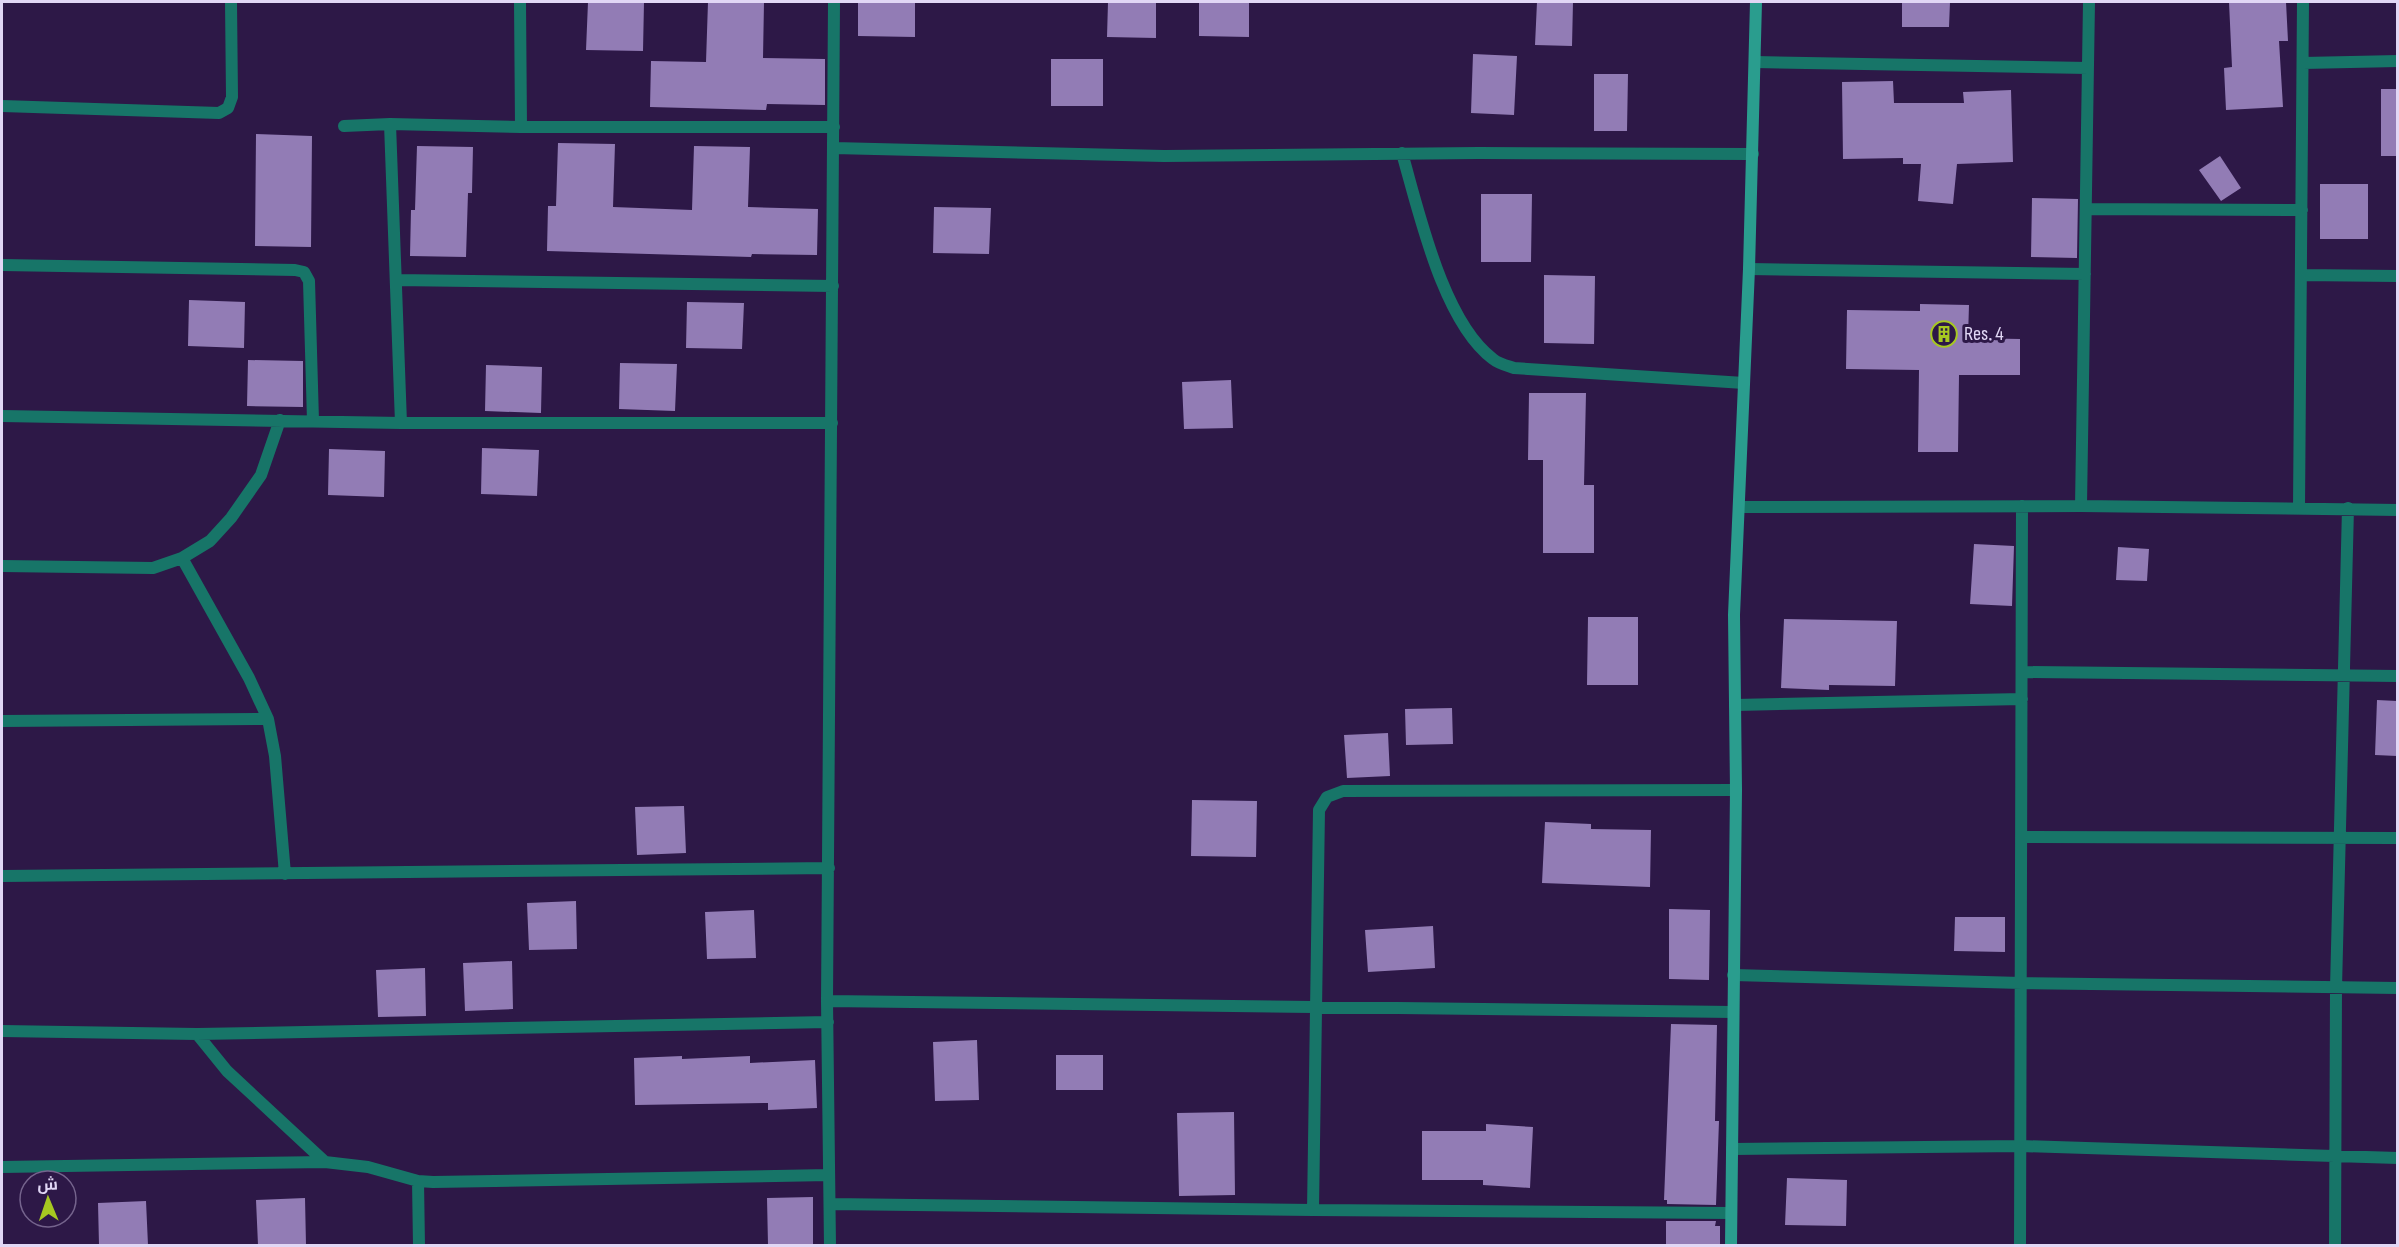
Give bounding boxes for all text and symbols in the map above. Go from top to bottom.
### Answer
building icon: Res. 4 [1929,319,1959,349]
place label: Res. 4 [1964,322,2004,346]
north arrow [18,1169,78,1229]
text: ش [37,1176,58,1195]

